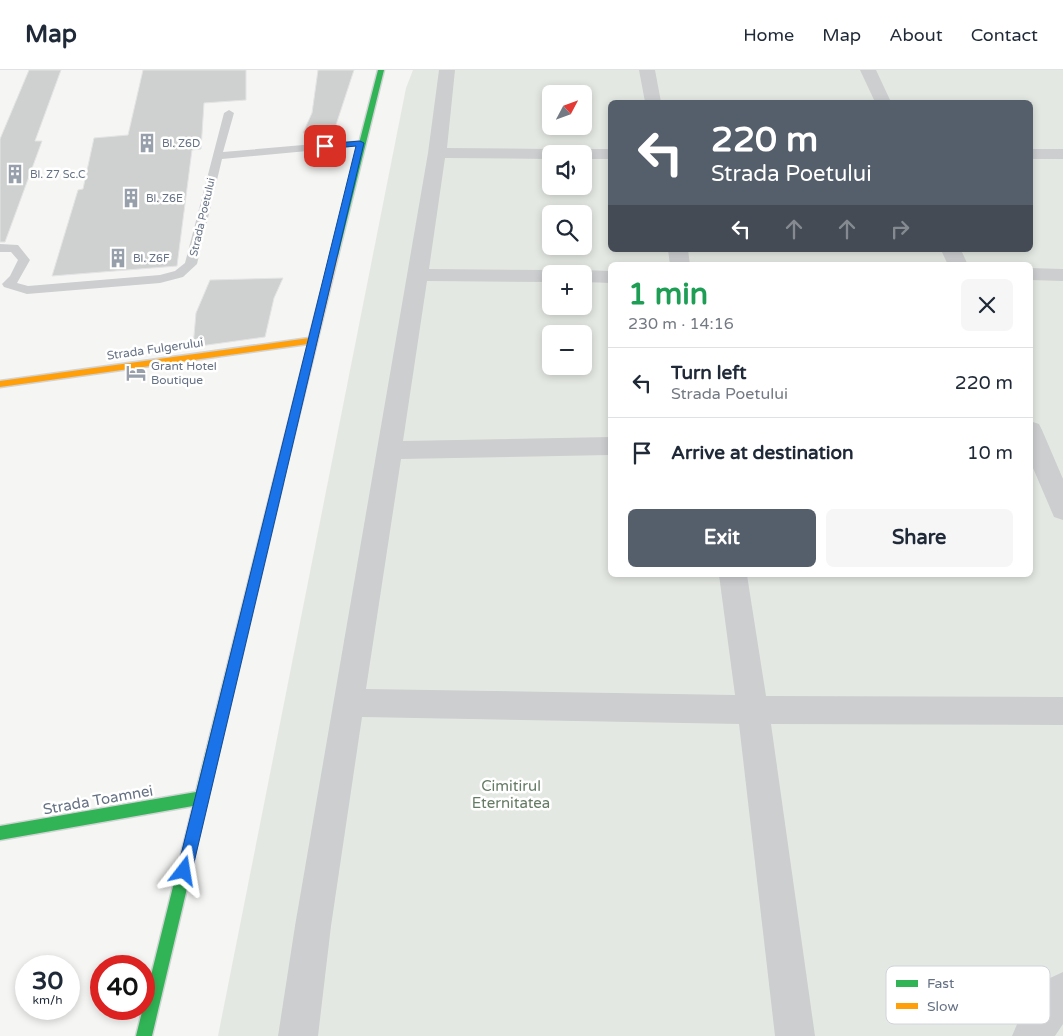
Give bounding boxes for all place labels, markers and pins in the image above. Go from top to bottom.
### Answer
pin [304,125,346,167]
building icon: Bl. Z6D [136,132,158,154]
place label: Bl. Z6D [162,137,200,150]
building icon: Bl. Z7 Sc.C [4,163,26,185]
place label: Bl. Z7 Sc.C [30,168,86,181]
building icon: Bl. Z6E [120,187,142,209]
place label: Bl. Z6E [146,192,183,205]
building icon: Bl. Z6F [107,247,129,269]
place label: Bl. Z6F [133,252,170,265]
place label: Grant Hotel Boutique [151,359,217,387]
hotel icon: Grant Hotel Boutique [125,362,147,384]

